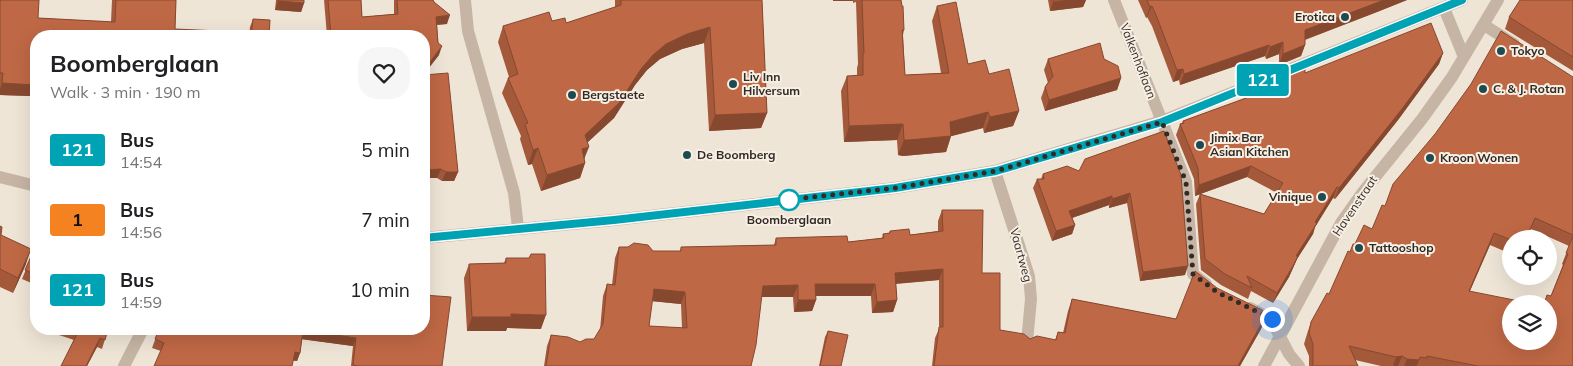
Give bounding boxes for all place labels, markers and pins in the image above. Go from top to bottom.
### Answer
place label: Erotica [1295,9,1335,24]
marker: Erotica [1339,11,1351,23]
place label: Tokyo [1511,43,1545,58]
marker: Tokyo [1495,45,1507,57]
place label: Liv Inn Hilversum [743,69,800,98]
marker: Liv Inn Hilversum [727,78,739,90]
place label: C. & J. Rotan [1493,81,1564,96]
marker: C. & J. Rotan [1477,83,1489,95]
place label: Bergstaete [582,87,645,102]
marker: Bergstaete [566,89,578,101]
place label: Jimix Bar Asian Kitchen [1210,130,1289,159]
marker: Jimix Bar Asian Kitchen [1194,139,1206,151]
place label: De Boomberg [697,147,775,162]
marker: De Boomberg [681,149,693,161]
place label: Kroon Wonen [1440,150,1518,165]
marker: Kroon Wonen [1424,152,1436,164]
marker: Boomberglaan [778,189,800,211]
place label: Vinique [1268,189,1312,204]
marker: Vinique [1316,191,1328,203]
place label: Boomberglaan [747,212,831,227]
place label: Tattooshop [1369,240,1434,255]
marker: Tattooshop [1353,242,1365,254]

